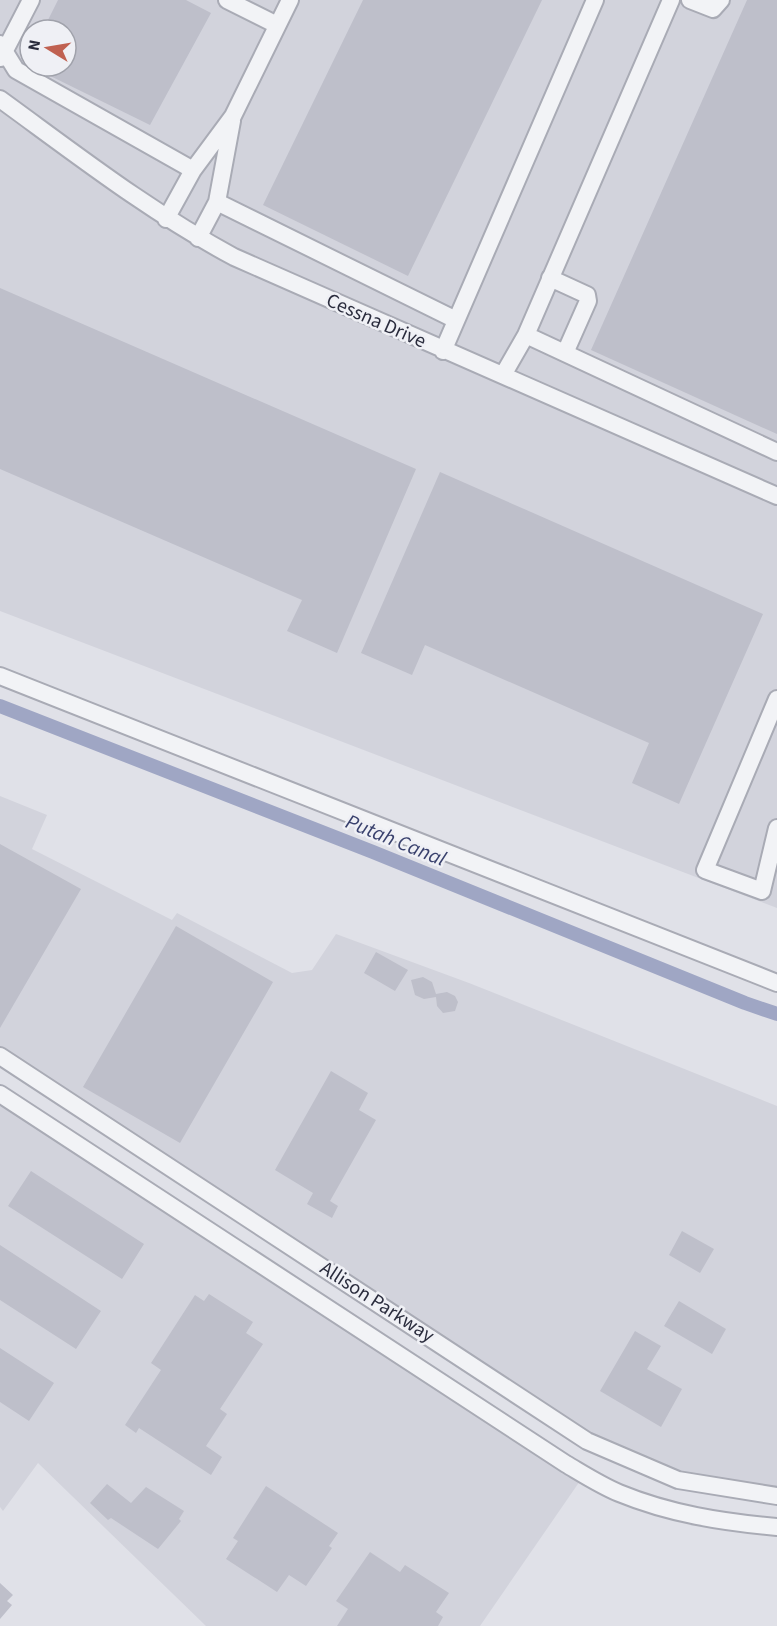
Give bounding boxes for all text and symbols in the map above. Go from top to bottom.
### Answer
north arrow [18,18,78,78]
text: N [22,38,46,53]
street label: Cessna Drive [322,287,430,355]
water label: Putah Canal [341,806,451,874]
street label: Allison Parkway [314,1255,440,1350]

